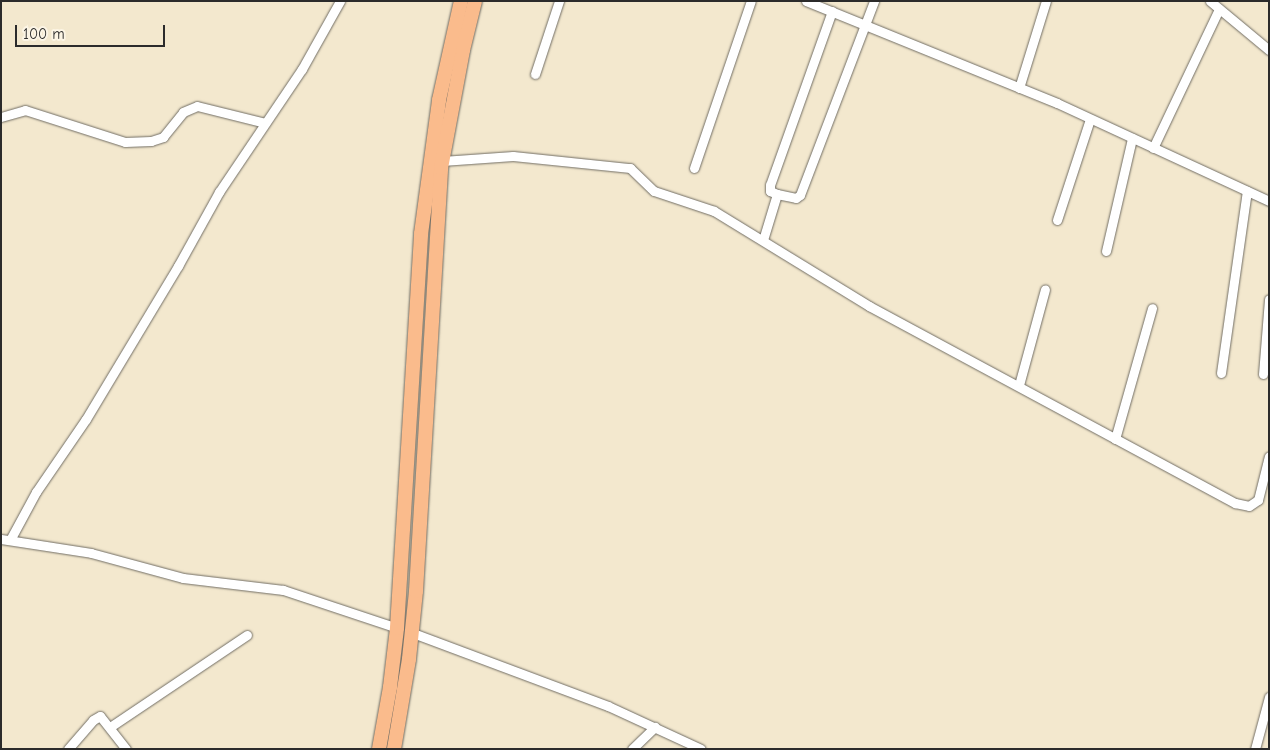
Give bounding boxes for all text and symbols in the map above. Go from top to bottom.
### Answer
scale bar [18,15,168,47]
text: 100 m [23,25,65,43]

